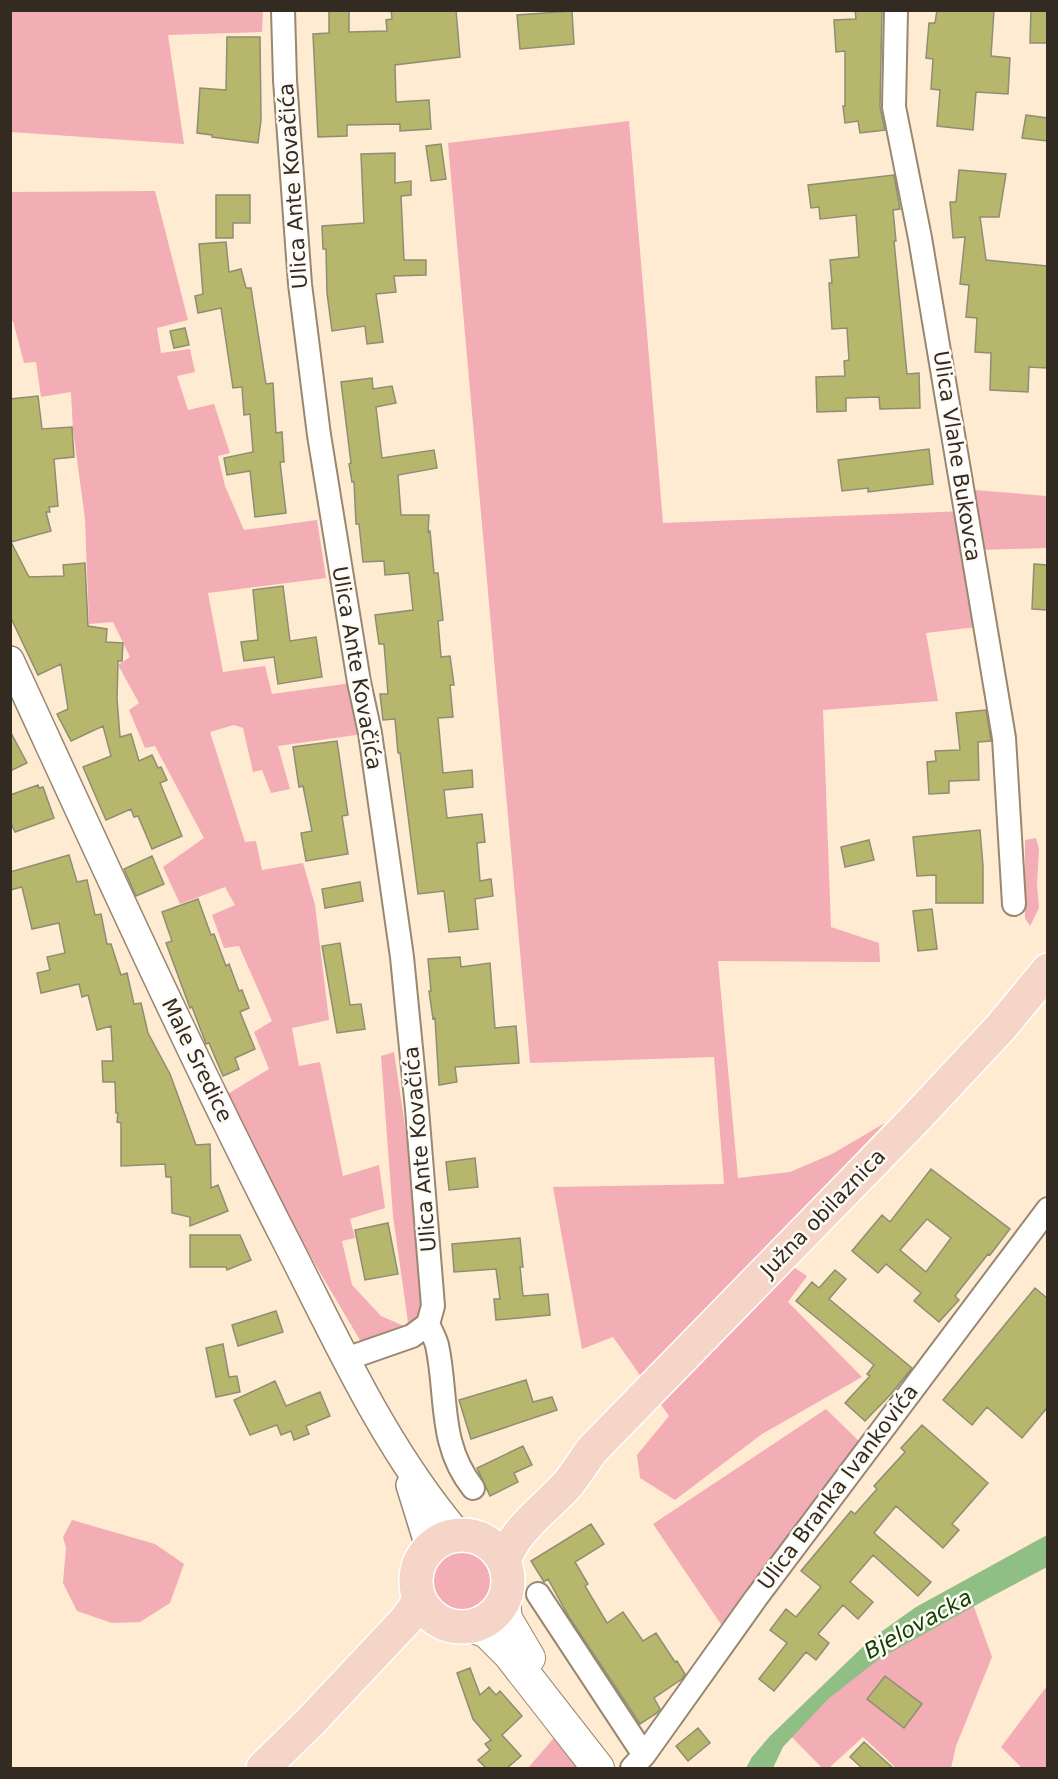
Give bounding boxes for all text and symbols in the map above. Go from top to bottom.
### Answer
street label: Ulica Ante Kovačića [274,82,312,290]
street label: Ulica Vlahe Bukovca [928,349,986,563]
street label: Ulica Ante Kovačića [327,564,387,772]
street label: Male Sredice [157,994,237,1126]
street label: Ulica Ante Kovačića [399,1045,441,1253]
street label: Južna obilaznica [754,1144,890,1283]
street label: Ulica Branka Ivankovića [753,1380,923,1594]
water label: Bjelovacka [860,1584,976,1664]

